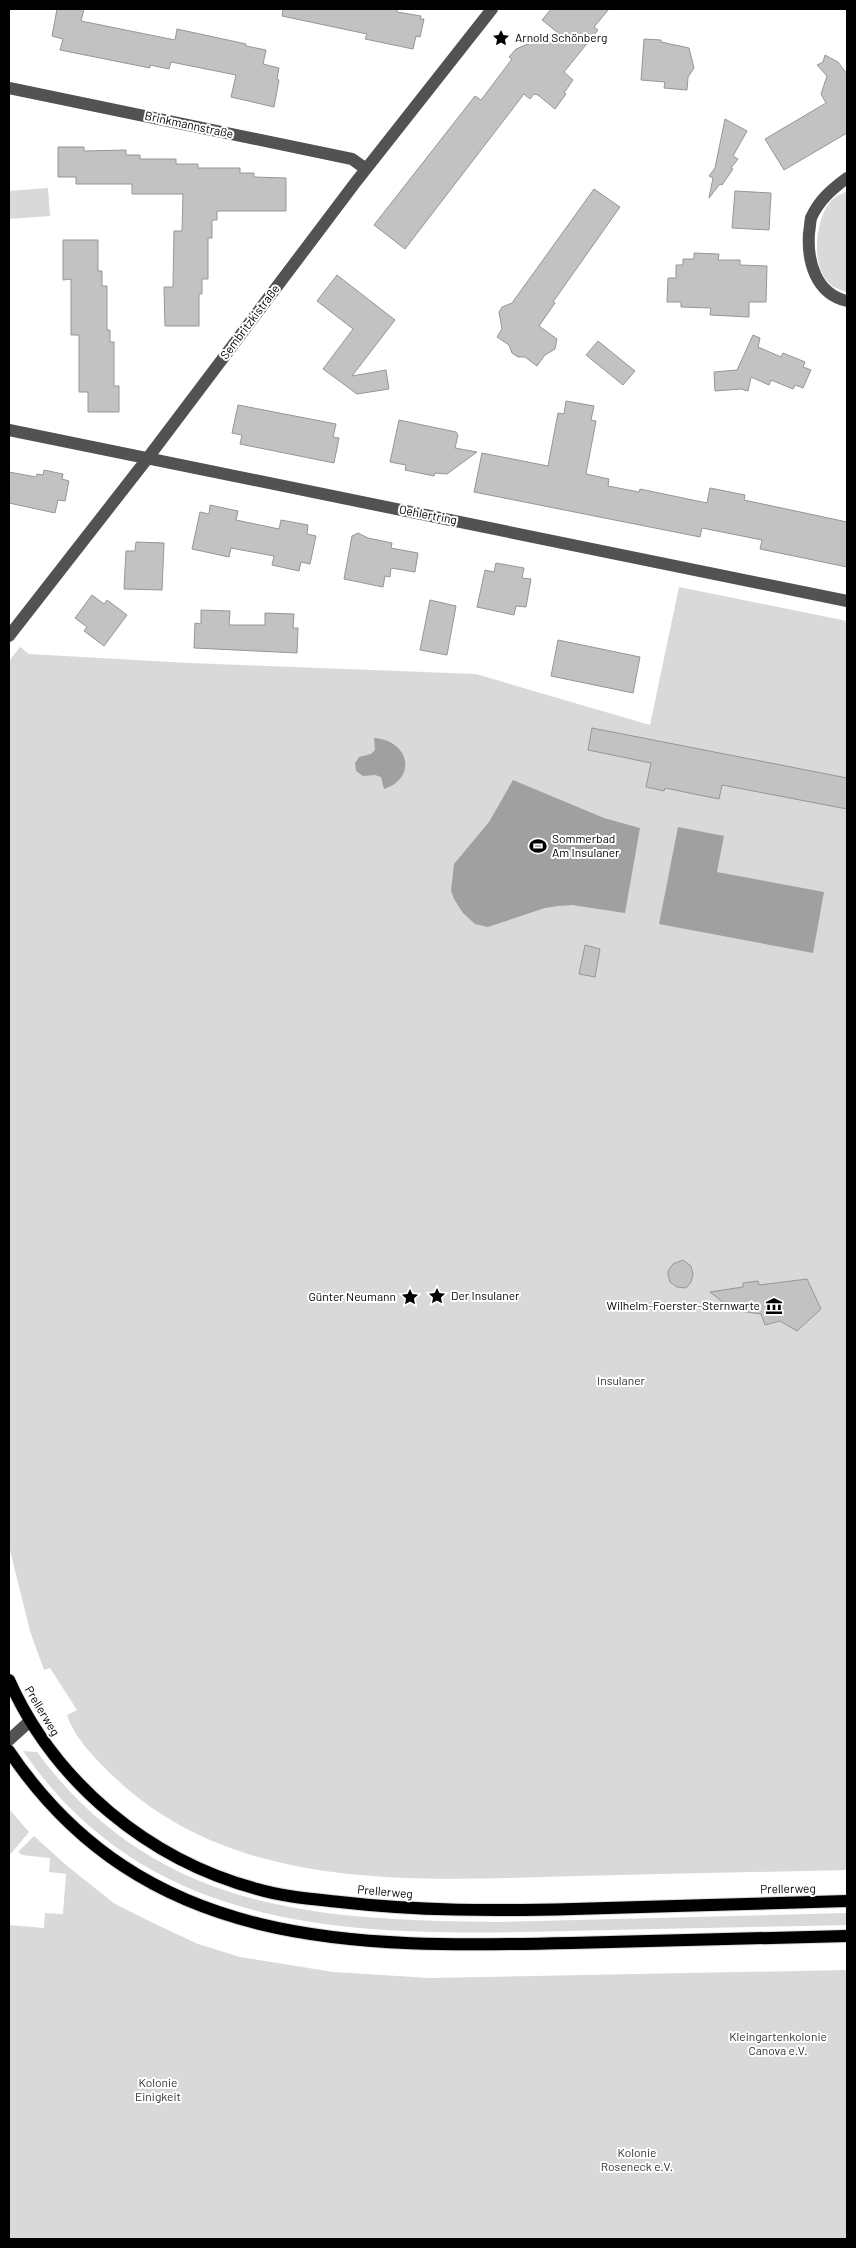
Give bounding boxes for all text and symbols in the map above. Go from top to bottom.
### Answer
place icon: Arnold Schönberg [491,28,511,48]
place label: Arnold Schönberg [515,30,607,44]
street label: Brinkmannstraße [144,108,235,140]
street label: Sembritzkistraße [217,281,282,361]
street label: Oehlertring [398,502,458,526]
place label: Sommerbad Am Insulaner [552,831,620,859]
sports icon: Sommerbad Am Insulaner [528,836,548,856]
place icon: Der Insulaner [427,1286,447,1306]
place icon: Günter Neumann [400,1287,420,1307]
place label: Der Insulaner [451,1288,520,1302]
place label: Günter Neumann [308,1289,396,1303]
museum icon: Wilhelm-Foerster-Sternwarte [764,1296,784,1316]
place label: Wilhelm-Foerster-Sternwarte [606,1298,760,1312]
park label: Insulaner [597,1373,646,1387]
street label: Prellerweg [23,1683,63,1738]
street label: Prellerweg [760,1881,816,1895]
street label: Prellerweg [357,1882,413,1900]
park label: Kleingartenkolonie Canova e.V. [729,2029,827,2057]
park label: Kolonie Einigkeit [135,2075,181,2103]
park label: Kolonie Roseneck e.V. [601,2145,673,2173]

